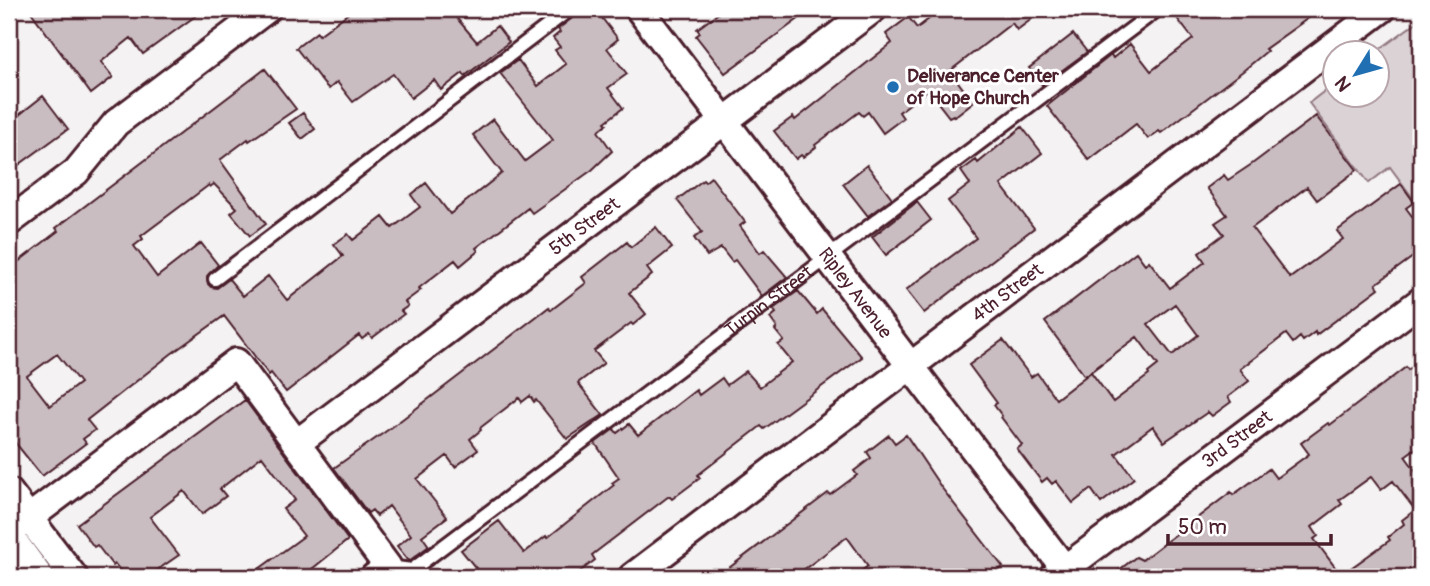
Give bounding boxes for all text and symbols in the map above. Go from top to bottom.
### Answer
north arrow [1322,38,1392,108]
place label: Deliverance Center of Hope Church [906,64,1059,110]
text: N [1330,71,1357,96]
marker: Deliverance Center of Hope Church [885,79,901,95]
street label: 5th Street [544,192,625,261]
street label: Ripley Avenue [813,243,898,344]
street label: 4th Street [967,258,1048,327]
street label: Turpin Street [720,260,819,343]
street label: 3rd Street [1197,405,1277,474]
scale bar [1168,502,1330,546]
text: 50 m [1178,514,1227,541]

